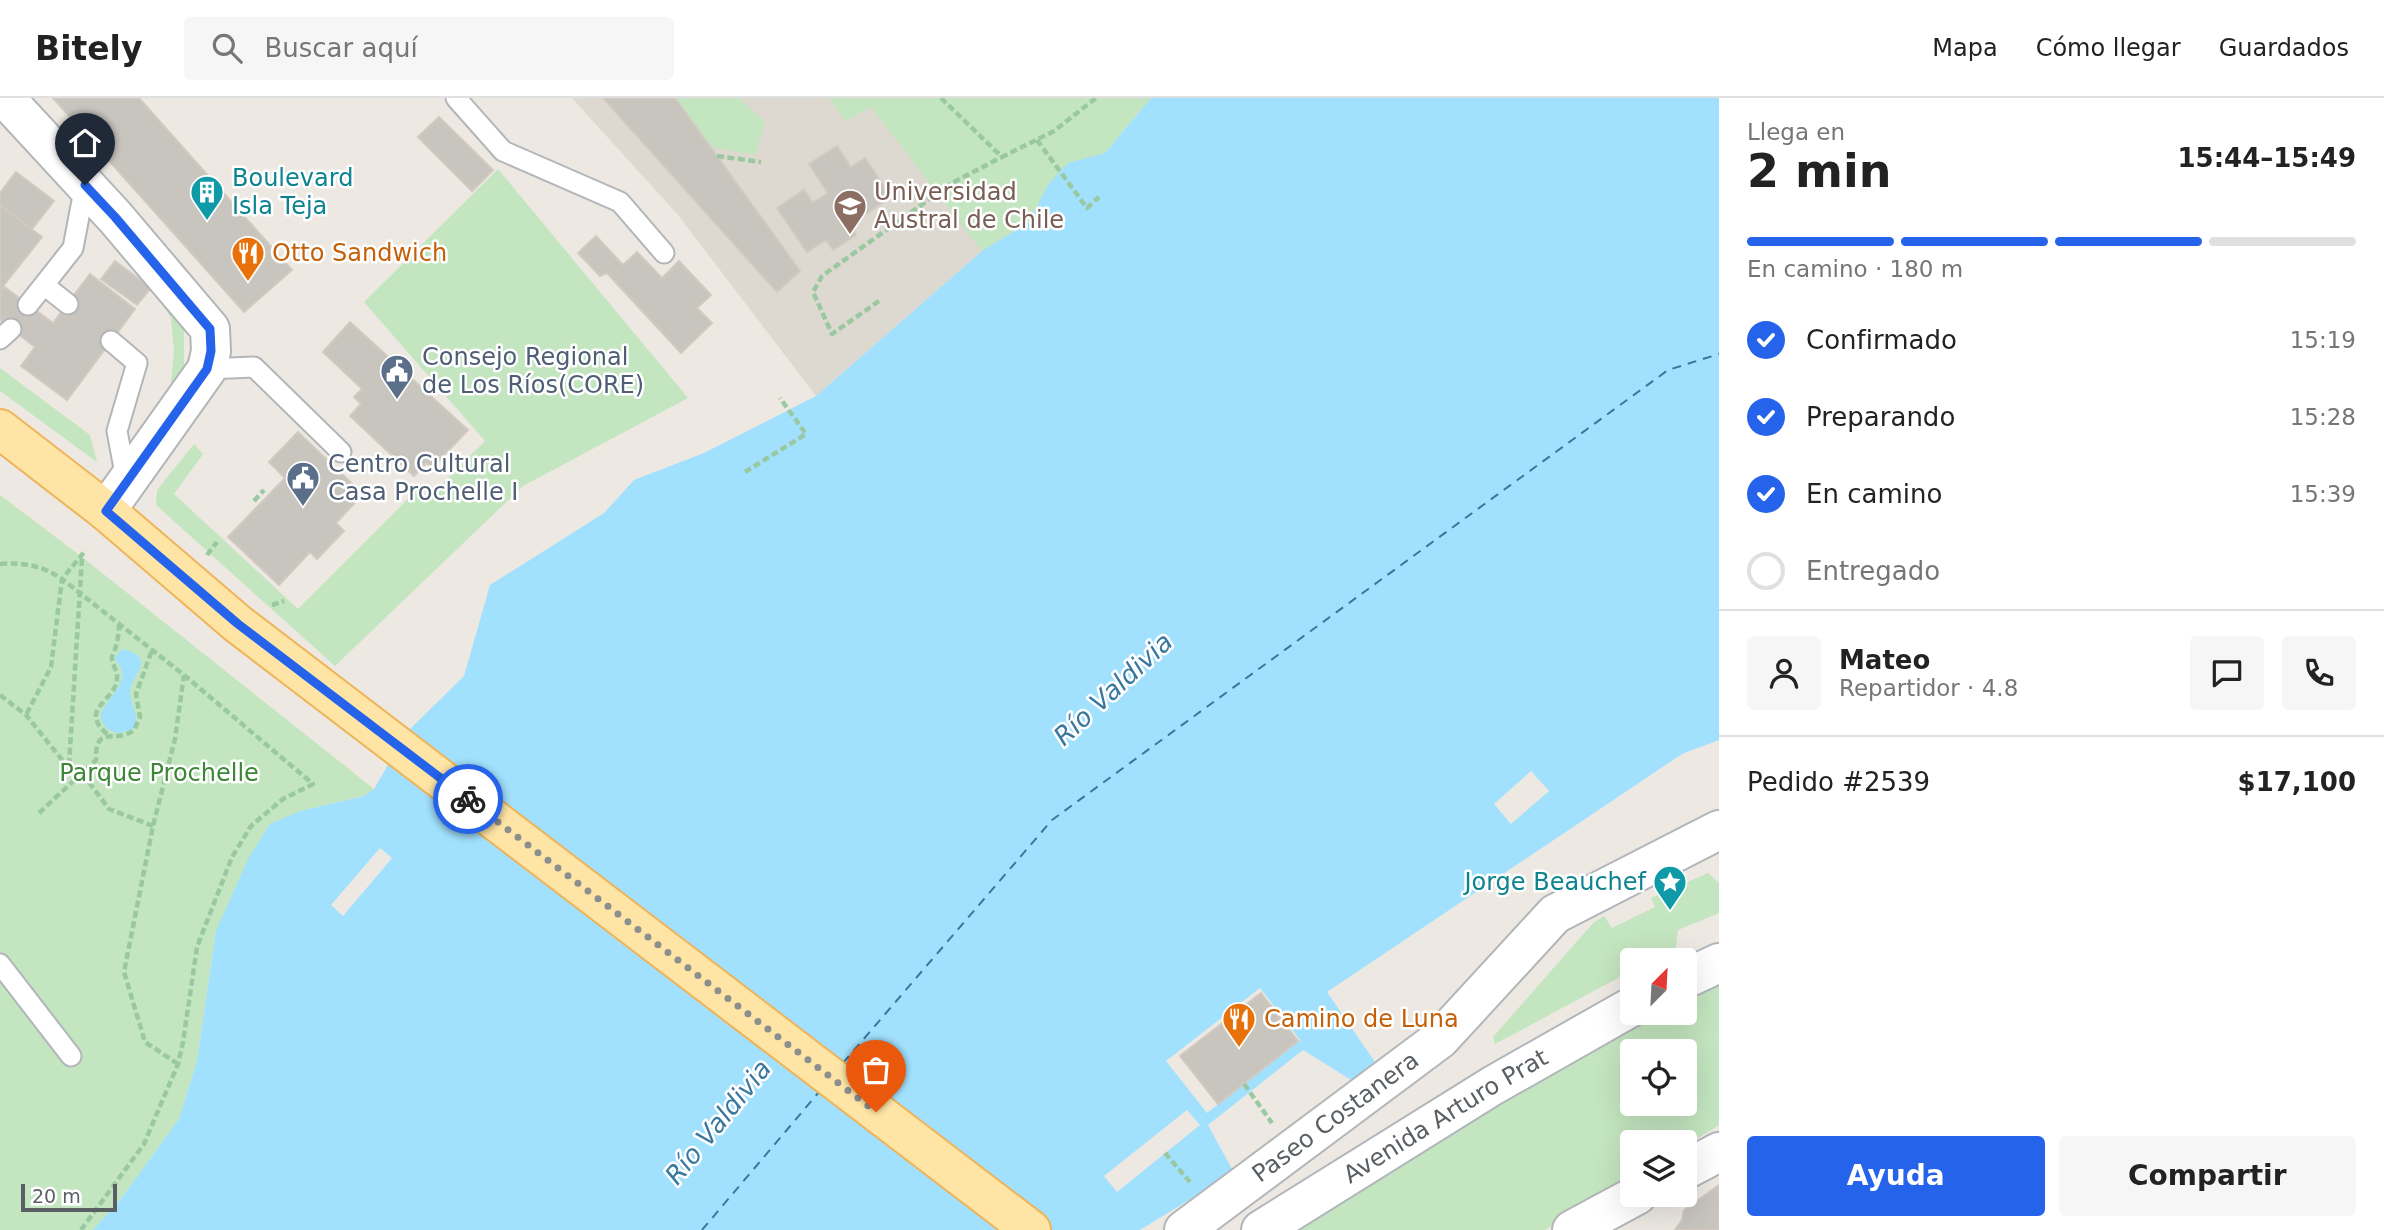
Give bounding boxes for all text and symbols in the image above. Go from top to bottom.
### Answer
search box [184,17,674,80]
text: Bitely [35,29,142,68]
icon: search [208,29,246,67]
text: Buscar aquí [264,33,418,63]
text: Mapa [1932,34,1998,62]
text: Cómo llegar [2036,34,2181,62]
text: Guardados [2219,34,2349,62]
pin [55,113,115,185]
text: Llega en [1747,119,1845,145]
icon: home [66,124,104,162]
text: 15:44–15:49 [2177,143,2356,173]
text: 2 min [1747,144,1891,198]
place label: Boulevard Isla Teja [232,164,353,220]
building icon: Boulevard Isla Teja [188,173,226,222]
place label: Universidad Austral de Chile [874,178,1064,234]
school or university icon: Universidad Austral de Chile [831,187,869,236]
restaurant icon: Otto Sandwich [229,234,267,283]
place label: Otto Sandwich [272,239,447,267]
text: En camino · 180 m [1747,256,1963,282]
icon: check [1747,321,1785,359]
text: Confirmado [1806,325,1957,355]
text: 15:19 [2290,327,2356,353]
place label: Consejo Regional de Los Ríos(CORE) [422,343,644,399]
public building icon: Consejo Regional de Los Ríos(CORE) [378,352,416,401]
icon: check [1747,398,1785,436]
text: Preparando [1806,402,1955,432]
text: 15:28 [2290,404,2356,430]
place label: Centro Cultural Casa Prochelle I [328,450,518,506]
public building icon: Centro Cultural Casa Prochelle I [284,459,322,508]
icon: check [1747,475,1785,513]
text: En camino [1806,479,1942,509]
text: 15:39 [2290,481,2356,507]
text: Entregado [1806,556,1940,586]
water label: Río Valdivia [1048,627,1178,751]
button: person [1747,636,1821,710]
button: chat [2190,636,2264,710]
button: phone [2282,636,2356,710]
text: Mateo [1839,645,1930,675]
text: Repartidor · 4.8 [1839,675,2018,701]
park label: Parque Prochelle [59,759,259,787]
courier [433,764,503,834]
text: Pedido #2539 [1747,767,1930,797]
text: $17,100 [2238,767,2356,797]
icon: bike [449,780,487,818]
place icon: Jorge Beauchef [1651,863,1689,912]
place label: Jorge Beauchef [1462,868,1647,896]
north arrow [1620,948,1698,1026]
map controls [1620,948,1697,1207]
restaurant icon: Camino de Luna [1220,1000,1258,1049]
place label: Camino de Luna [1264,1005,1459,1033]
button: locate [1620,1039,1697,1116]
pin [846,1040,906,1112]
street label: Avenida Arturo Prat [1338,1043,1553,1189]
street label: Paseo Costanera [1247,1046,1424,1188]
icon: bag [857,1051,895,1089]
water label: Río Valdivia [659,1054,777,1190]
button: layers [1620,1130,1697,1207]
button: Ayuda [1747,1136,2045,1216]
button: Compartir [2059,1136,2356,1216]
scale bar [21,1181,117,1213]
text: 20 m [32,1185,81,1207]

